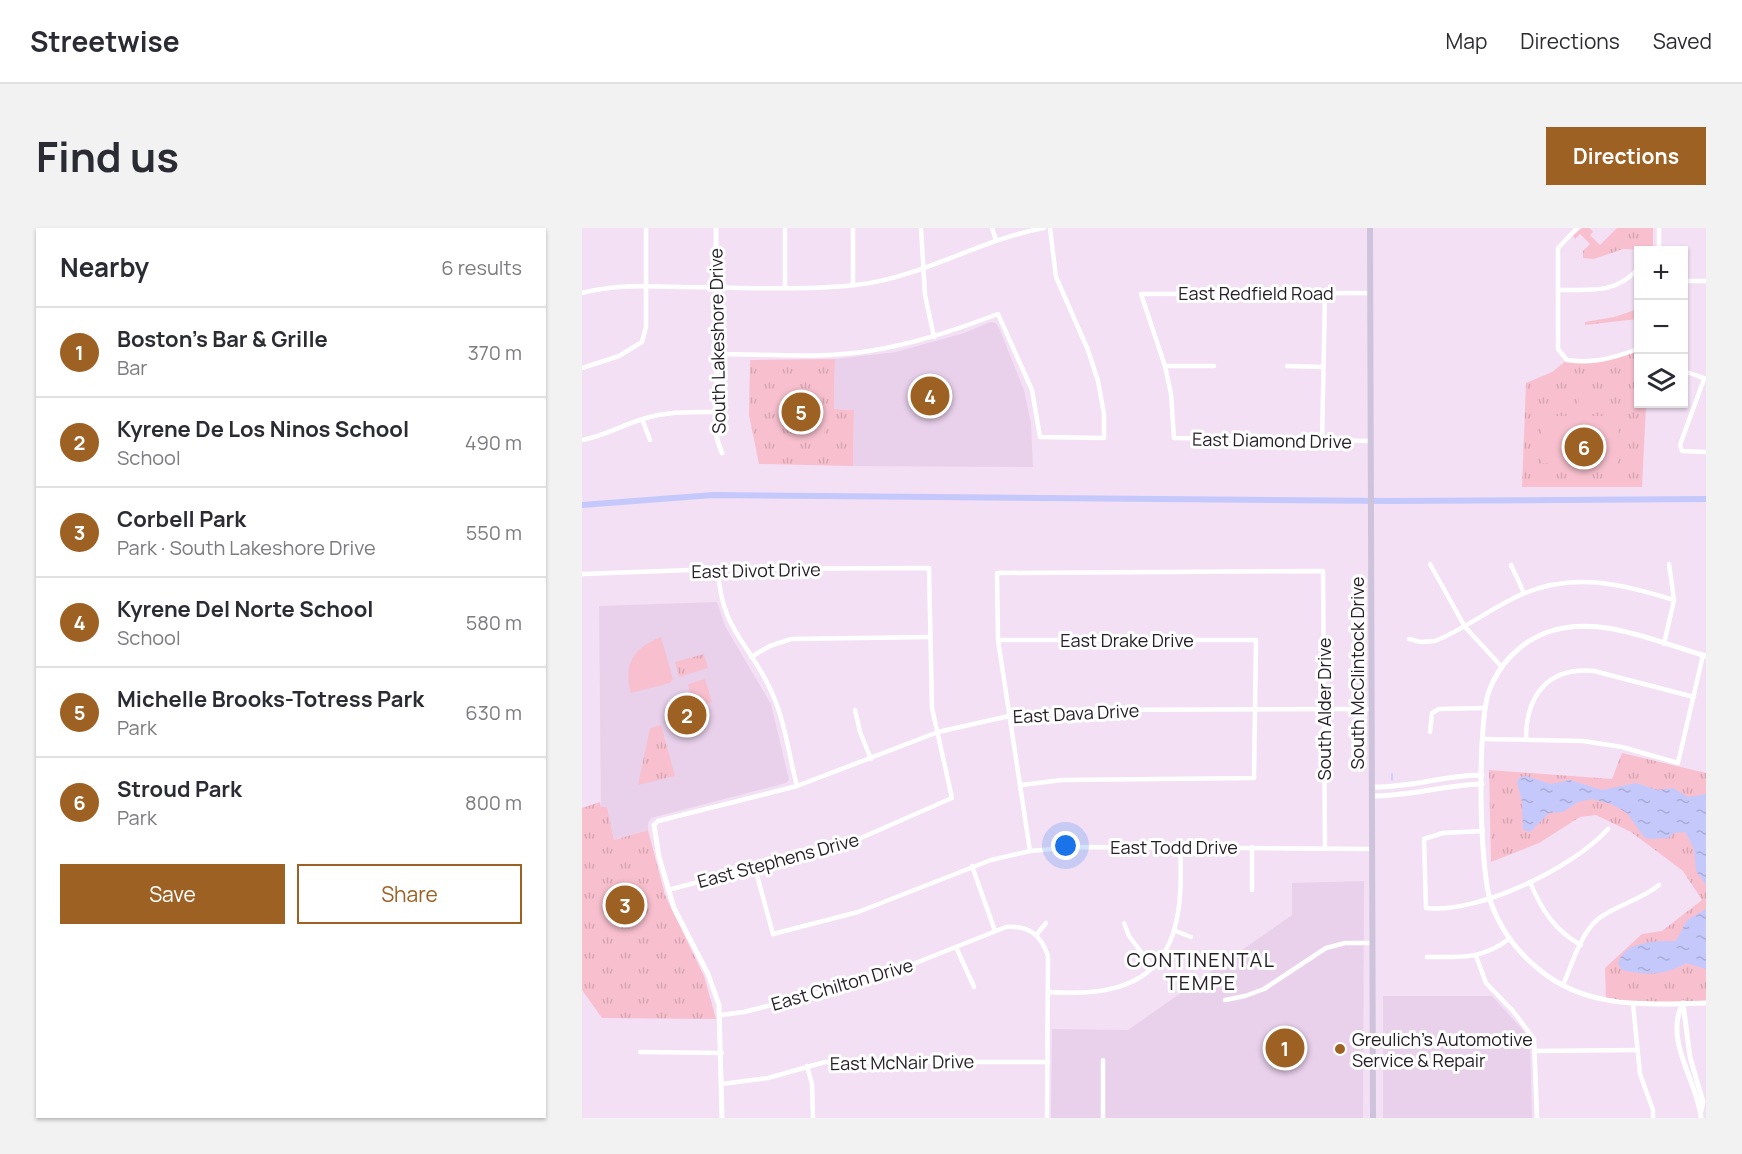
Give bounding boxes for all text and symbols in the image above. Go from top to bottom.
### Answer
text: Streetwise [30,22,180,60]
text: Map [1446,27,1487,55]
text: Directions [1520,27,1620,55]
text: Saved [1653,27,1712,55]
text: Find us [36,127,179,185]
button: Directions [1546,127,1706,185]
map controls [1634,246,1688,408]
button: + [1634,246,1688,300]
street label: South Lakeshore Drive [703,248,731,434]
text: Nearby [60,249,149,285]
text: 6 results [441,254,522,281]
street label: East Redfield Road [1178,281,1334,305]
button: − [1634,300,1688,354]
text: Boston's Bar & Grille [117,324,328,354]
text: 1 [75,339,84,366]
text: 370 m [468,339,522,366]
text: Bar [117,354,148,381]
button: layers [1634,354,1688,408]
pin: 4 [910,374,950,418]
pin: 5 [782,390,820,435]
text: Kyrene De Los Ninos School [117,414,409,444]
pin: 6 [1564,424,1604,470]
street label: East Diamond Drive [1192,427,1352,453]
text: 2 [74,429,85,456]
text: 490 m [465,429,522,456]
text: School [117,444,181,471]
text: Corbell Park [117,504,246,534]
text: 3 [74,519,85,546]
text: 550 m [466,519,522,546]
text: Park · South Lakeshore Drive [117,534,376,561]
street label: East Divot Drive [691,557,821,583]
street label: South McClintock Drive [1345,576,1369,770]
text: Kyrene Del Norte School [117,594,373,624]
text: 4 [73,609,86,636]
text: 580 m [466,609,522,636]
text: School [117,624,181,651]
street label: East Drake Drive [1060,628,1194,652]
street label: South Alder Drive [1312,638,1336,780]
text: Michelle Brooks-Totress Park [117,684,424,714]
pin: 2 [668,692,706,738]
street label: East Dava Drive [1012,698,1140,728]
text: 5 [74,699,85,726]
text: 630 m [465,699,522,726]
text: Park [117,714,157,741]
text: Stroud Park [117,774,242,804]
text: 6 [73,789,86,816]
text: 800 m [465,789,522,816]
text: Park [117,804,157,831]
street label: East Stephens Drive [695,827,861,893]
your location [1051,831,1080,860]
street label: East Todd Drive [1110,835,1238,859]
button: Save [60,864,285,924]
button: Share [297,864,522,924]
pin: 3 [606,882,645,928]
district label: CONTINENTAL TEMPE [1127,946,1275,996]
street label: East Chilton Drive [768,952,916,1016]
pin: 1 [1266,1026,1304,1070]
place label: Greulich's Automotive Service & Repair [1352,1027,1533,1072]
marker: Greulich's Automotive Service & Repair [1333,1042,1347,1056]
street label: East McNair Drive [830,1049,974,1075]

